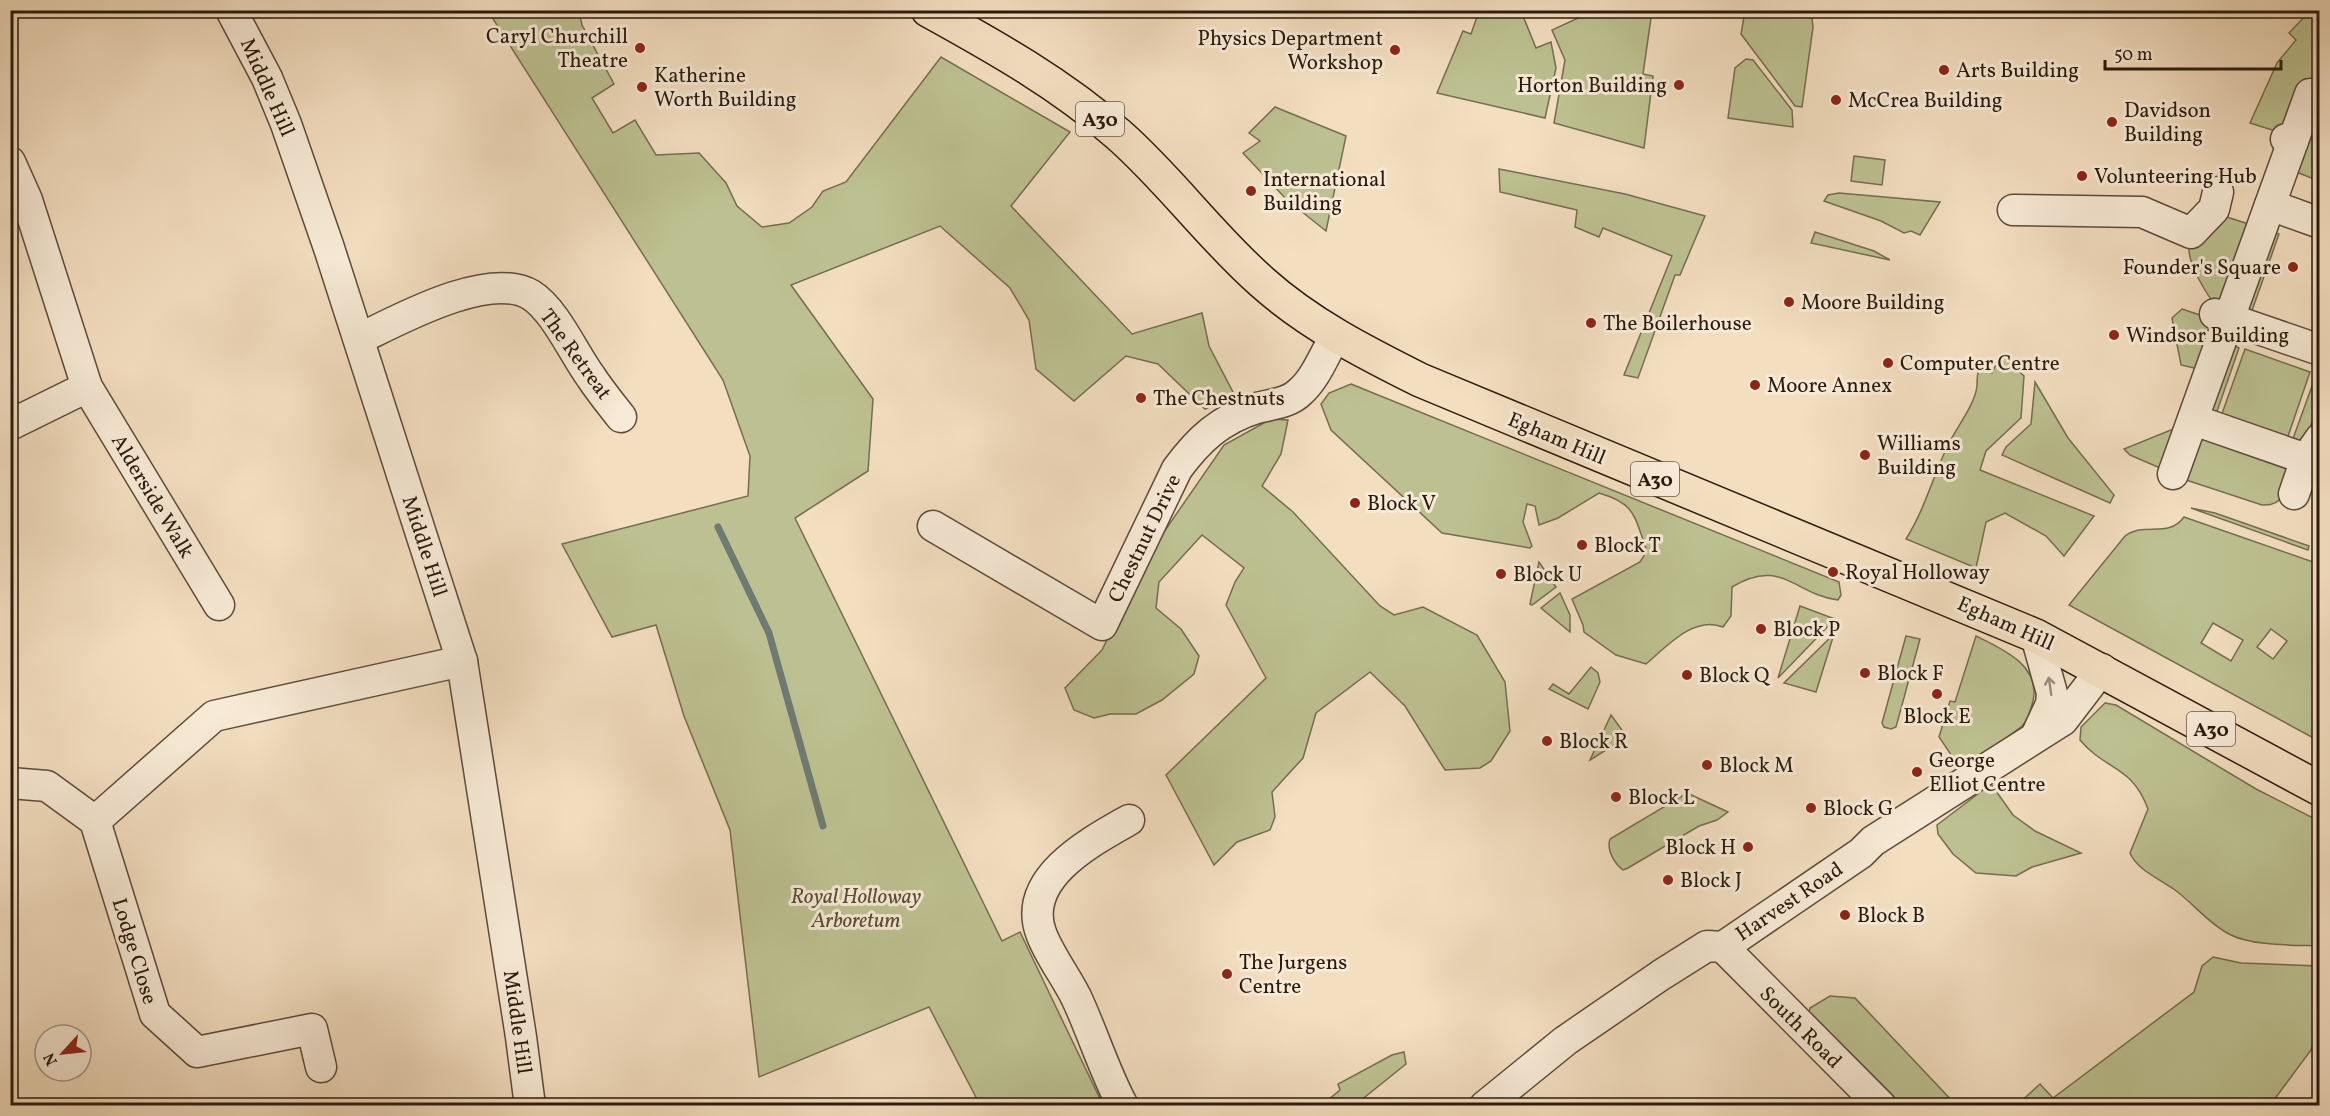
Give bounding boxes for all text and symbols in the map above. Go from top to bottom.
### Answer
place label: Caryl Churchill Theatre [486,23,628,76]
place label: Physics Department Workshop [1197,25,1383,78]
scale bar [2105,33,2280,71]
street label: Middle Hill [232,34,301,141]
marker: Caryl Churchill Theatre [633,41,647,55]
marker: Physics Department Workshop [1388,43,1402,57]
text: 50 m [2114,43,2153,68]
place label: Arts Building [1956,57,2079,86]
place label: Katherine Worth Building [654,62,796,115]
marker: Arts Building [1937,63,1951,77]
place label: Horton Building [1517,72,1667,101]
marker: Horton Building [1672,78,1686,92]
marker: Katherine Worth Building [635,80,649,94]
place label: McCrea Building [1848,87,2003,116]
marker: McCrea Building [1829,93,1843,107]
place label: Davidson Building [2124,97,2211,150]
road number: A30 [1076,102,1124,136]
marker: Davidson Building [2105,115,2119,129]
place label: Volunteering Hub [2094,163,2257,192]
place label: International Building [1263,166,1386,219]
marker: Volunteering Hub [2075,169,2089,183]
marker: International Building [1244,184,1258,198]
place label: Founder's Square [2123,254,2281,283]
marker: Founder's Square [2286,260,2300,274]
place label: Moore Building [1801,289,1944,318]
marker: Moore Building [1782,295,1796,309]
street label: The Retreat [532,303,618,406]
place label: The Boilerhouse [1603,310,1752,339]
marker: The Boilerhouse [1584,316,1598,330]
place label: Windsor Building [2126,322,2289,351]
marker: Windsor Building [2107,328,2121,342]
place label: Computer Centre [1900,350,2060,379]
marker: Computer Centre [1881,356,1895,370]
place label: Moore Annex [1767,372,1892,401]
marker: Moore Annex [1748,378,1762,392]
place label: The Chestnuts [1153,385,1285,414]
marker: The Chestnuts [1134,391,1148,405]
street label: Egham Hill [1503,406,1610,473]
street label: Alderside Walk [103,429,201,565]
place label: Williams Building [1877,430,1961,483]
marker: Williams Building [1858,448,1872,462]
road number: A30 [1631,462,1679,496]
street label: Chestnut Drive [1102,469,1189,608]
place label: Block V [1367,490,1436,519]
street label: Middle Hill [394,492,454,601]
marker: Block V [1348,496,1362,510]
place label: Block T [1594,532,1661,561]
marker: Block T [1575,538,1589,552]
place label: Royal Holloway [1845,559,1991,588]
place label: Block U [1513,561,1582,590]
marker: Royal Holloway [1826,565,1840,579]
marker: Block U [1494,567,1508,581]
street label: Egham Hill [1952,590,2059,659]
place label: Block P [1773,616,1840,645]
marker: Block P [1754,622,1768,636]
place label: Block F [1877,660,1944,689]
place label: Block Q [1699,662,1771,691]
marker: Block F [1858,666,1872,680]
marker: Block Q [1680,668,1694,682]
one-way arrow [2045,677,2056,697]
marker: Block E [1930,687,1944,701]
place label: Block E [1903,703,1971,732]
road number: A30 [2187,712,2235,746]
place label: Block R [1559,728,1628,757]
marker: Block R [1540,734,1554,748]
place label: George Elliot Centre [1929,747,2046,800]
place label: Block M [1719,752,1794,781]
marker: Block M [1700,758,1714,772]
marker: George Elliot Centre [1910,765,1924,779]
place label: Block L [1628,784,1695,813]
marker: Block L [1609,790,1623,804]
place label: Block G [1823,795,1893,824]
marker: Block G [1804,801,1818,815]
place label: Block H [1665,834,1736,863]
marker: Block H [1741,840,1755,854]
street label: Harvest Road [1730,856,1849,949]
place label: Block J [1680,867,1742,896]
marker: Block J [1661,873,1675,887]
park label: Royal Holloway Arboretum [791,883,922,936]
street label: Lodge Close [104,895,163,1008]
place label: Block B [1857,902,1925,931]
marker: Block B [1838,908,1852,922]
place label: The Jurgens Centre [1239,949,1347,1002]
marker: The Jurgens Centre [1220,967,1234,981]
street label: Middle Hill [495,968,538,1076]
street label: South Road [1752,980,1848,1076]
north arrow [33,1023,93,1083]
text: N [39,1048,64,1069]

